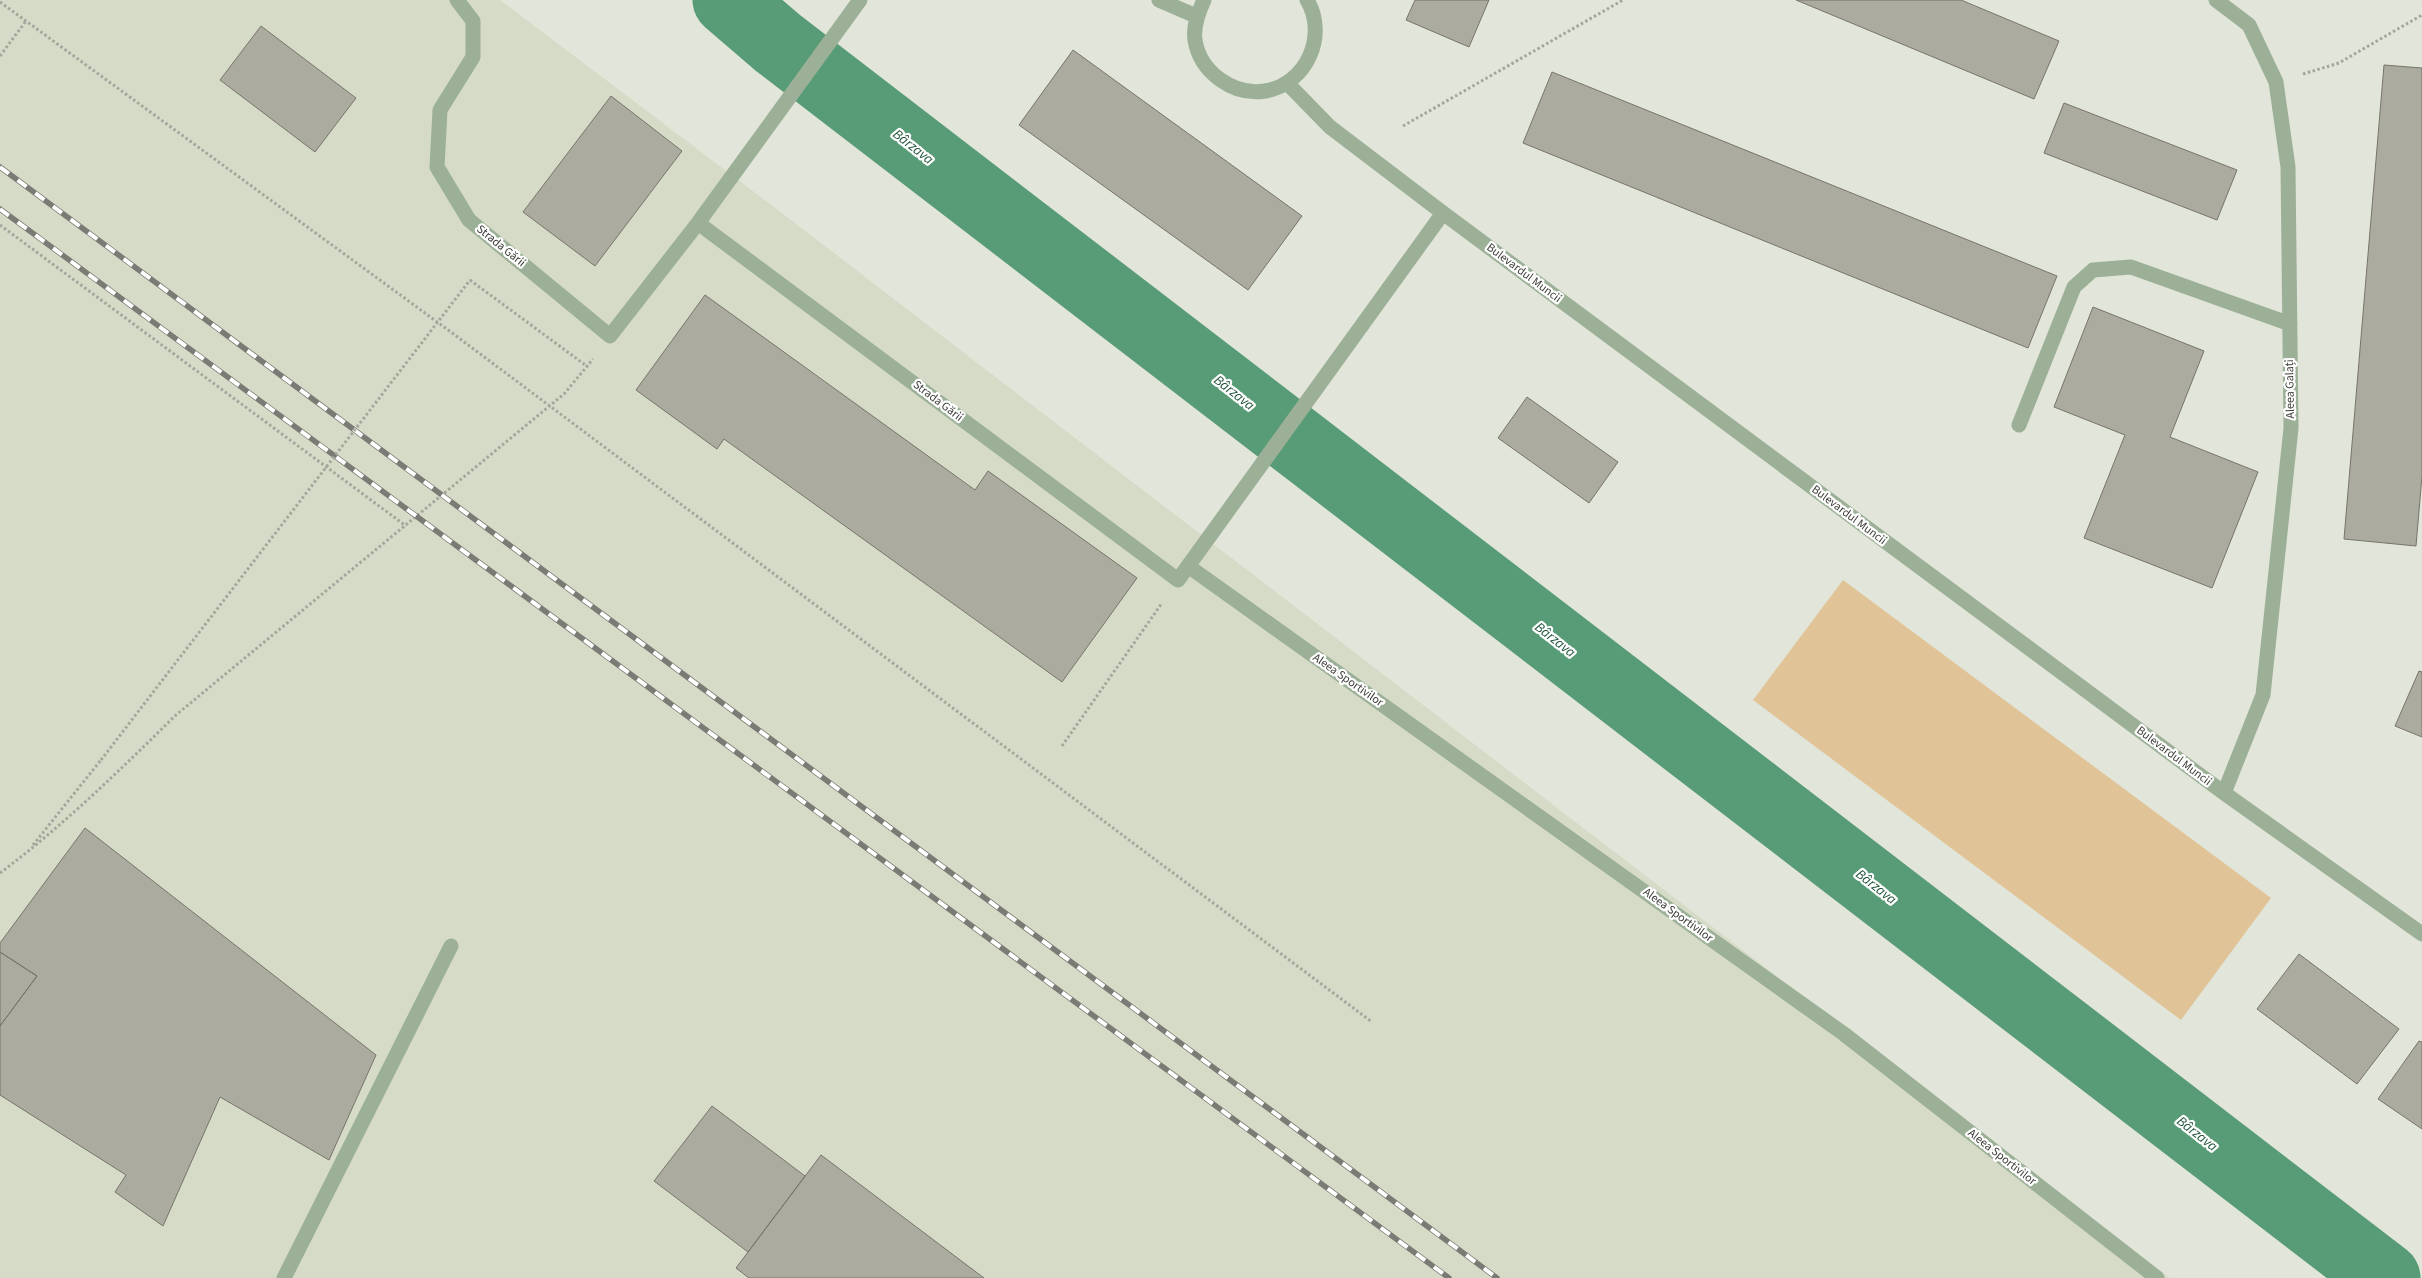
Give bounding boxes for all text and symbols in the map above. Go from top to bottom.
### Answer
water label: Bârzava [888,125,938,170]
street label: Strada Gării [473,221,529,271]
street label: Bulevardul Muncii [1483,239,1565,307]
street label: Aleea Galați [2281,359,2299,419]
water label: Bârzava [1209,371,1259,416]
street label: Strada Gării [909,377,967,425]
street label: Bulevardul Muncii [1808,481,1890,549]
water label: Bârzava [1530,618,1580,663]
street label: Aleea Sportivilor [1309,649,1387,711]
street label: Bulevardul Muncii [2133,722,2215,790]
water label: Bârzava [1851,865,1901,910]
street label: Aleea Sportivilor [1640,884,1717,947]
water label: Bârzava [2172,1112,2222,1157]
street label: Aleea Sportivilor [1964,1125,2041,1190]

